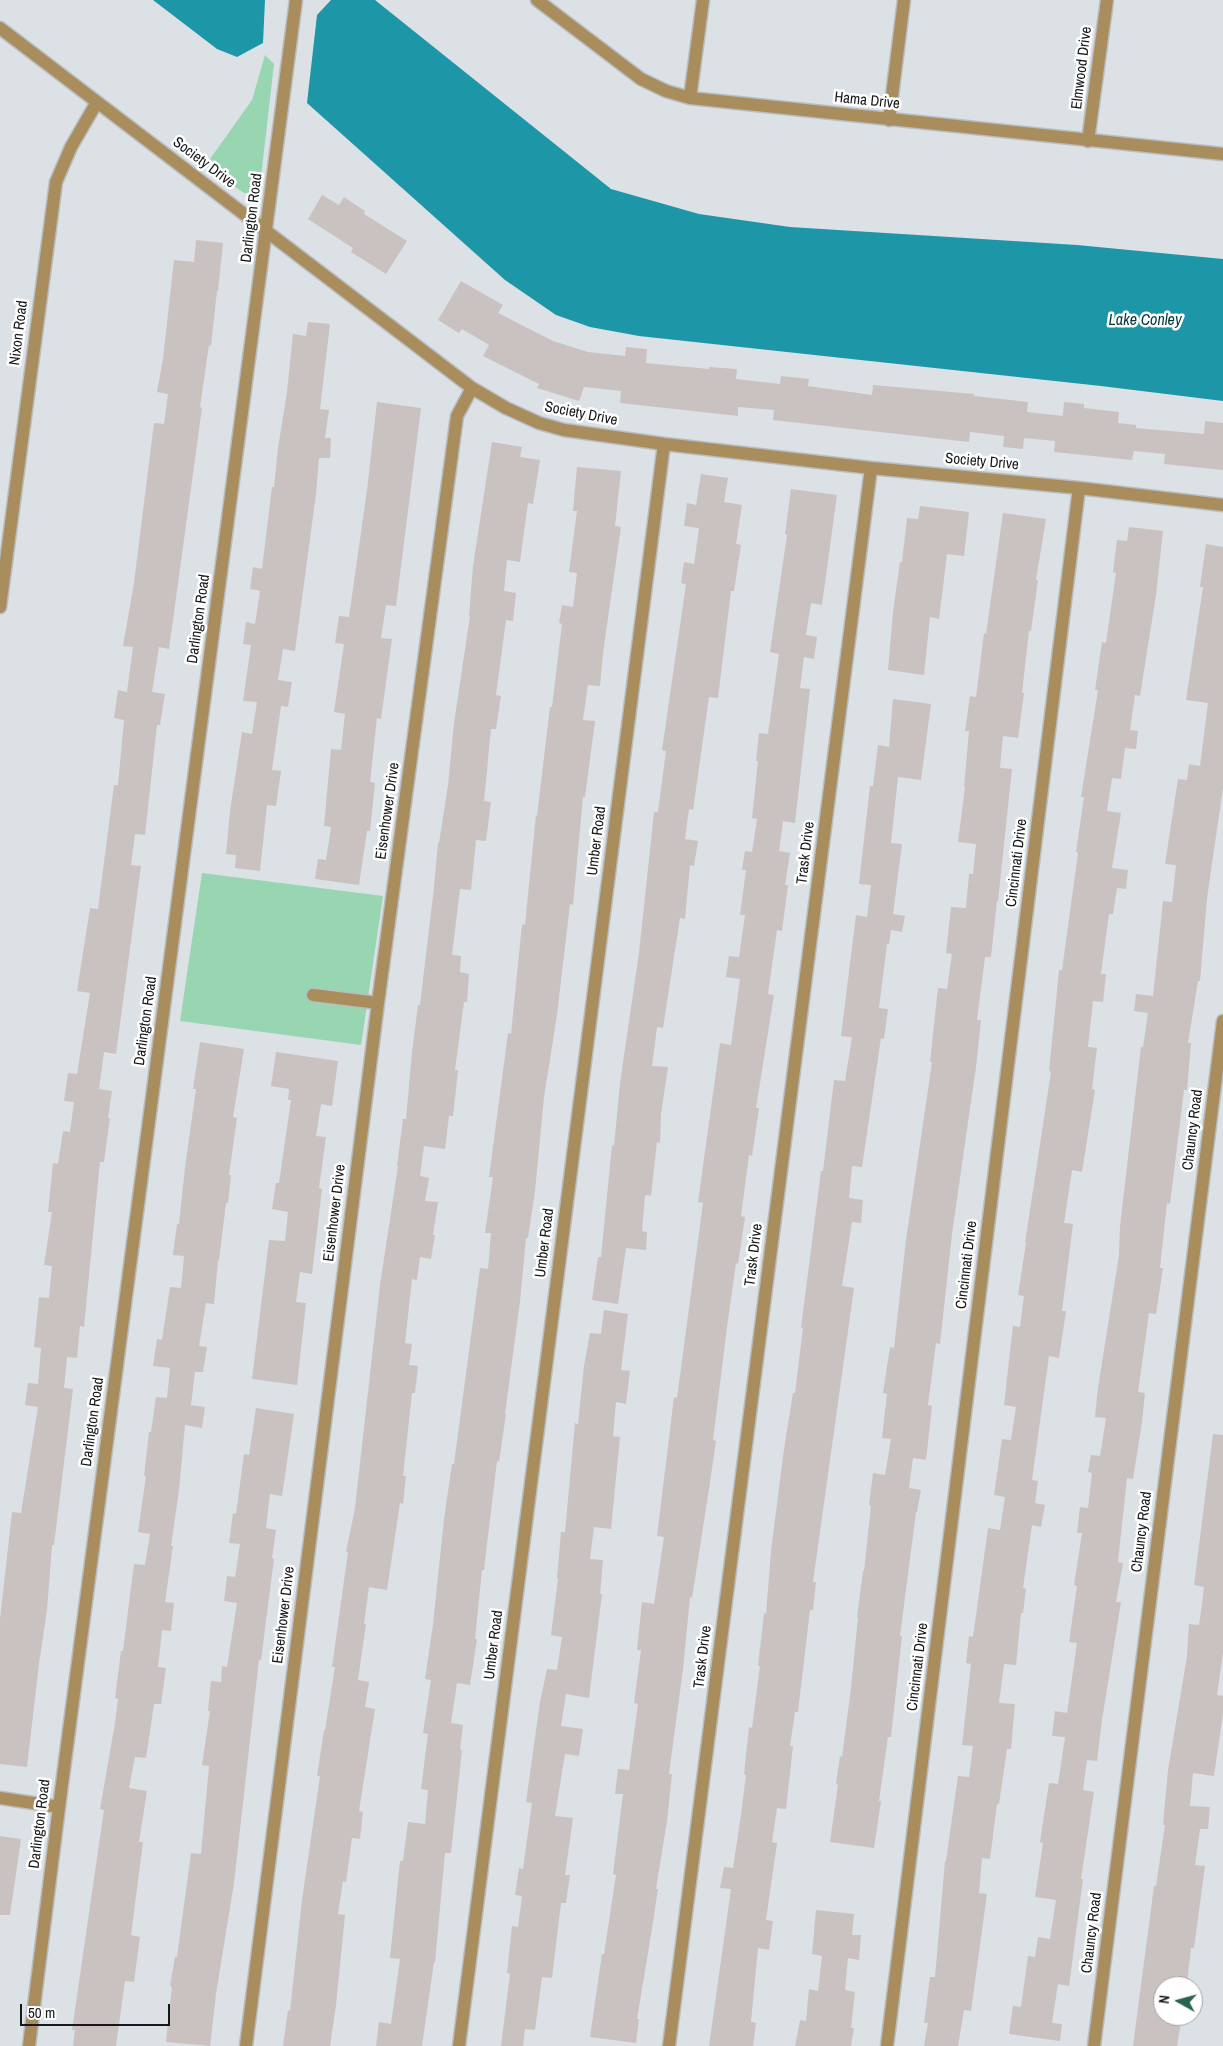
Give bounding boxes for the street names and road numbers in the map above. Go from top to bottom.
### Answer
street label: Elmwood Drive [1068,26,1096,110]
street label: Hama Drive [833,89,901,113]
street label: Society Drive [169,134,239,192]
street label: Darlington Road [238,172,266,264]
street label: Nixon Road [6,300,32,366]
street label: Society Drive [543,398,619,430]
street label: Society Drive [944,450,1020,474]
street label: Darlington Road [184,573,214,665]
street label: Eisenhower Drive [372,761,404,861]
street label: Umber Road [584,805,610,877]
street label: Cincinnati Drive [1003,818,1031,908]
street label: Trask Drive [793,821,819,885]
street label: Darlington Road [131,975,161,1067]
street label: Chauncy Road [1179,1089,1207,1171]
street label: Eisenhower Drive [320,1163,350,1263]
street label: Umber Road [532,1207,558,1279]
street label: Cincinnati Drive [953,1220,981,1310]
street label: Trask Drive [741,1223,767,1287]
street label: Darlington Road [78,1376,108,1468]
street label: Chauncy Road [1128,1491,1156,1573]
street label: Eisenhower Drive [269,1565,299,1665]
street label: Umber Road [481,1609,507,1681]
street label: Cincinnati Drive [904,1622,932,1712]
street label: Trask Drive [690,1625,716,1689]
street label: Darlington Road [26,1778,54,1870]
street label: Chauncy Road [1078,1892,1106,1974]

